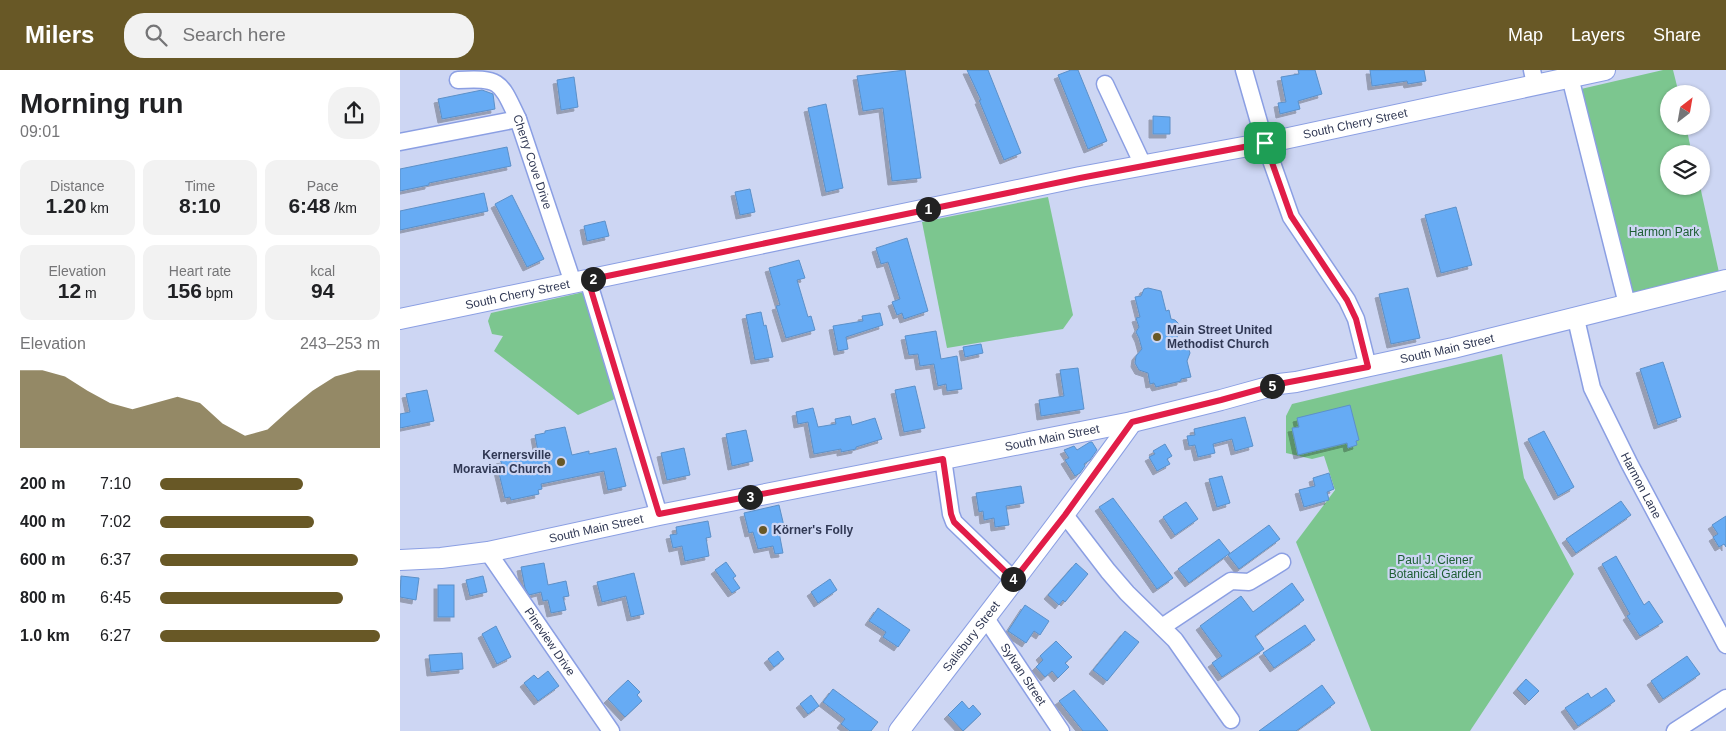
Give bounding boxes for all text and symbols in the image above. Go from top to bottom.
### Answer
search box [124,13,474,58]
text: Milers [25,21,94,48]
icon: search [142,21,170,49]
text: Search here [182,24,286,45]
text: Map [1508,25,1543,45]
text: Layers [1571,25,1625,45]
text: Share [1653,25,1701,45]
north arrow [1660,85,1710,135]
map controls [1660,85,1710,195]
button: share [328,87,380,139]
text: Morning run [20,88,183,119]
street label: South Cherry Street [1302,106,1409,142]
street label: Cherry Cove Drive [510,113,555,211]
pin [1244,122,1286,164]
text: 09:01 [20,123,60,140]
icon: arrive [1251,129,1279,157]
button: layers [1660,145,1710,195]
text: Distance [50,178,105,194]
text: Time [185,178,215,194]
text: Pace [307,178,339,194]
text: 1.20 [46,194,86,217]
text: 8:10 [179,194,221,217]
text: 6:48 [288,194,330,217]
pin: 1 [916,196,940,222]
text: km [86,200,109,216]
text: /km [330,200,357,216]
text: 1 [925,201,932,217]
park label: Harmon Park [1629,225,1700,239]
text: Elevation [49,263,106,279]
text: Heart rate [169,263,231,279]
text: kcal [310,263,335,279]
pin: 2 [580,266,606,292]
text: 2 [590,271,597,287]
street label: South Cherry Street [464,277,572,312]
text: 12 [58,279,81,302]
text: 156 [167,279,202,302]
text: 94 [311,279,334,302]
text: m [81,285,97,301]
text: bpm [202,285,233,301]
place label: Main Street United Methodist Church [1167,323,1272,351]
marker: Main Street United Methodist Church [1151,331,1163,343]
street label: South Main Street [1399,331,1496,366]
text: Elevation [20,335,86,352]
text: 243–253 m [300,335,380,352]
pin: 5 [1260,374,1284,398]
text: 5 [1269,378,1276,394]
street label: South Main Street [1004,421,1101,454]
place label: Kernersville Moravian Church [453,448,551,476]
street label: Harmon Lane [1618,450,1664,521]
marker: Kernersville Moravian Church [555,456,567,468]
text: 200 m [20,475,65,492]
text: 7:10 [100,475,131,492]
pin: 3 [738,484,762,510]
text: 3 [747,489,754,505]
street label: South Main Street [548,511,645,546]
text: 400 m [20,513,65,530]
text: 7:02 [100,513,131,530]
place label: Körner's Folly [773,523,854,537]
marker: Körner's Folly [757,524,769,536]
text: 600 m [20,551,65,568]
text: 6:37 [100,551,131,568]
park label: Paul J. Ciener Botanical Garden [1389,553,1481,581]
pin: 4 [1000,566,1026,592]
text: 4 [1010,571,1017,587]
text: 800 m [20,589,65,606]
text: 6:45 [100,589,131,606]
street label: Salisbury Street [940,598,1003,674]
street label: Pineview Drive [521,605,578,679]
text: 1.0 km [20,627,70,644]
text: 6:27 [100,627,131,644]
street label: Sylvan Street [998,641,1049,709]

